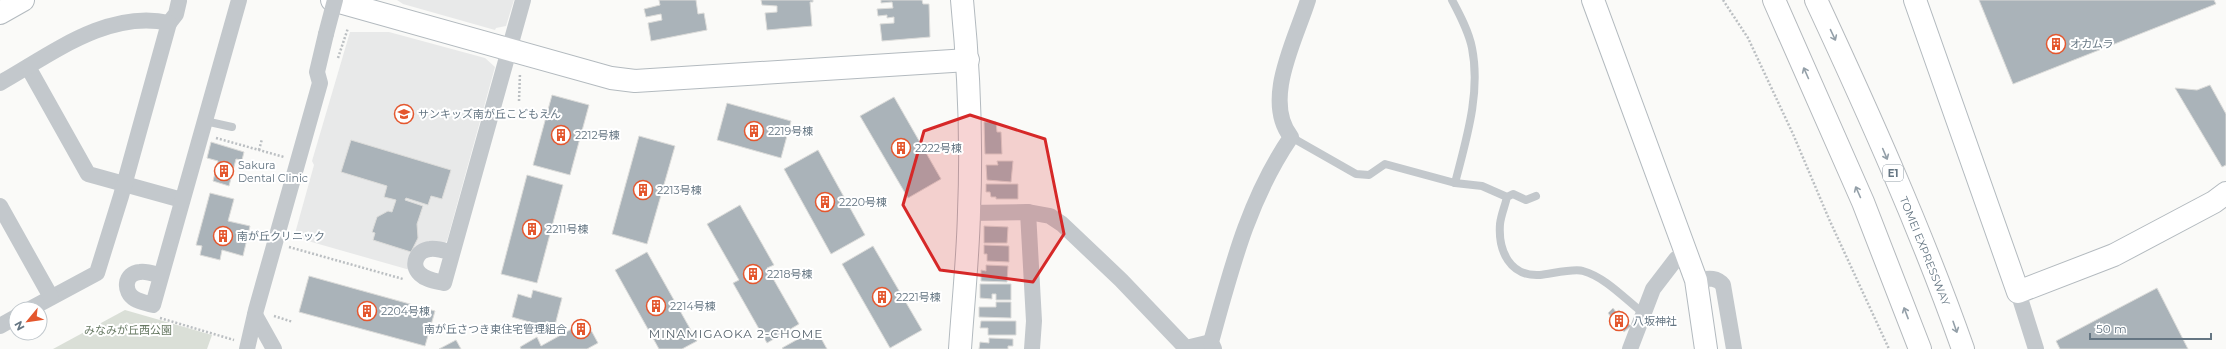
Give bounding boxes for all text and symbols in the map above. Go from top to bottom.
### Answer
one-way arrow [1830,29,1837,41]
building icon: オカムラ [2045,33,2067,55]
place label: オカムラ [2070,37,2113,51]
one-way arrow [1802,67,1809,79]
school or university icon: サンキッズ南が丘こどもえん [393,103,415,125]
place label: サンキッズ南が丘こどもえん [418,107,561,121]
building icon: 2219号棟 [743,120,765,142]
building icon: 2212号棟 [550,124,572,146]
place label: 2219号棟 [768,124,813,138]
place label: 2212号棟 [575,128,620,142]
building icon: 2222号棟 [890,137,912,159]
place label: 2222号棟 [915,141,962,155]
one-way arrow [1882,148,1889,160]
place label: Sakura Dental Clinic [238,158,308,185]
building icon: Sakura Dental Clinic [213,160,235,182]
road number: E1 [1883,165,1903,181]
building icon: 2213号棟 [632,179,654,201]
place label: 2213号棟 [657,183,702,197]
one-way arrow [1854,186,1862,198]
building icon: 2220号棟 [814,191,836,213]
street label: TOMEI EXPRESSWAY [1897,194,1953,308]
place label: 2220号棟 [839,195,887,209]
building icon: 2211号棟 [521,218,543,240]
place label: 2211号棟 [546,222,588,236]
building icon: 南が丘クリニック [212,225,234,247]
place label: 南が丘クリニック [237,229,325,243]
building icon: 2218号棟 [742,263,764,285]
place label: 2218号棟 [767,267,813,281]
building icon: 2221号棟 [871,286,893,308]
place label: 2221号棟 [896,290,941,304]
building icon: 2214号棟 [645,295,667,317]
place label: 2214号棟 [670,299,716,313]
building icon: 2204号棟 [356,300,378,322]
north arrow [8,301,48,341]
place label: 2204号棟 [381,304,430,318]
one-way arrow [1901,307,1909,319]
building icon: 八坂神社 [1608,310,1630,332]
place label: 八坂神社 [1633,314,1677,328]
scale bar [2090,315,2211,341]
building icon: 南が丘さつき東住宅管理組合 [570,318,592,340]
text: N [11,319,28,333]
one-way arrow [1952,320,1959,333]
text: 50 m [2096,321,2127,336]
place label: 南が丘さつき東住宅管理組合 [424,322,567,336]
park label: みなみが丘西公園 [84,323,172,337]
district label: MINAMIGAOKA 2-CHOME [649,326,823,341]

